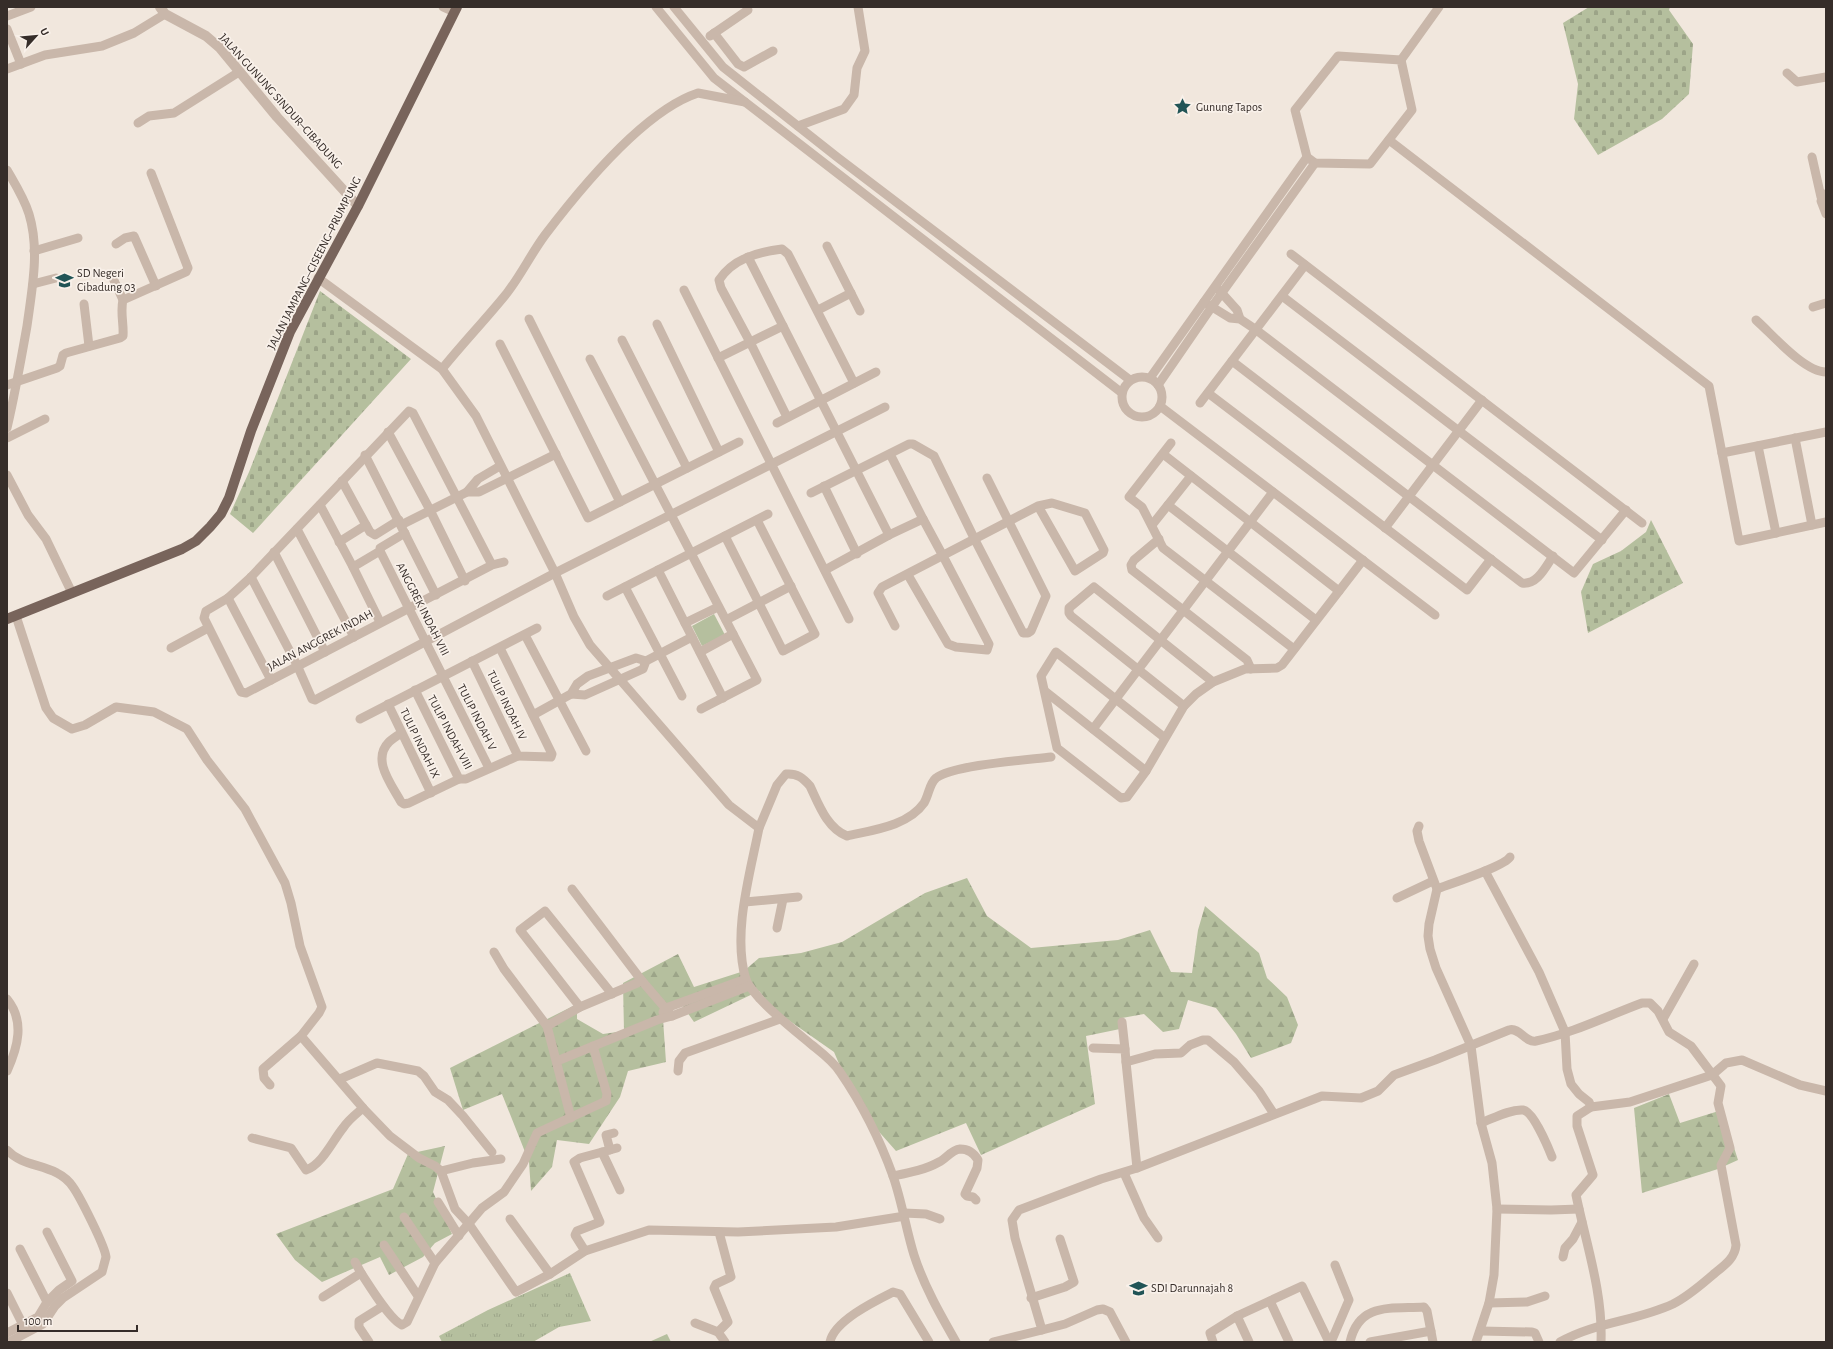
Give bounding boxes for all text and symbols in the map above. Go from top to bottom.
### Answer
north arrow [16,16,56,56]
text: U [38,26,51,37]
street label: JALAN GUNUNG SINDUR–CIBADUNG [217,31,345,171]
place icon: Gunung Tapos [1173,97,1193,117]
place label: Gunung Tapos [1196,101,1262,113]
street label: JALAN JAMPANG–CISEENG–PRUMPUNG [265,175,363,351]
place label: SD Negeri Cibadung 03 [77,267,135,293]
school or university icon: SD Negeri Cibadung 03 [54,270,74,290]
street label: ANGGREK INDAH VIII [394,560,452,658]
street label: JALAN ANGGREK INDAH [265,607,375,673]
street label: TULIP INDAH IV [485,668,529,742]
street label: TULIP INDAH V [455,682,499,752]
street label: TULIP INDAH VIII [425,693,475,771]
street label: TULIP INDAH IX [398,706,442,780]
school or university icon: SDI Darunnajah 8 [1128,1278,1148,1298]
place label: SDI Darunnajah 8 [1151,1282,1233,1295]
scale bar [18,1307,137,1333]
text: 100 m [24,1315,52,1327]

